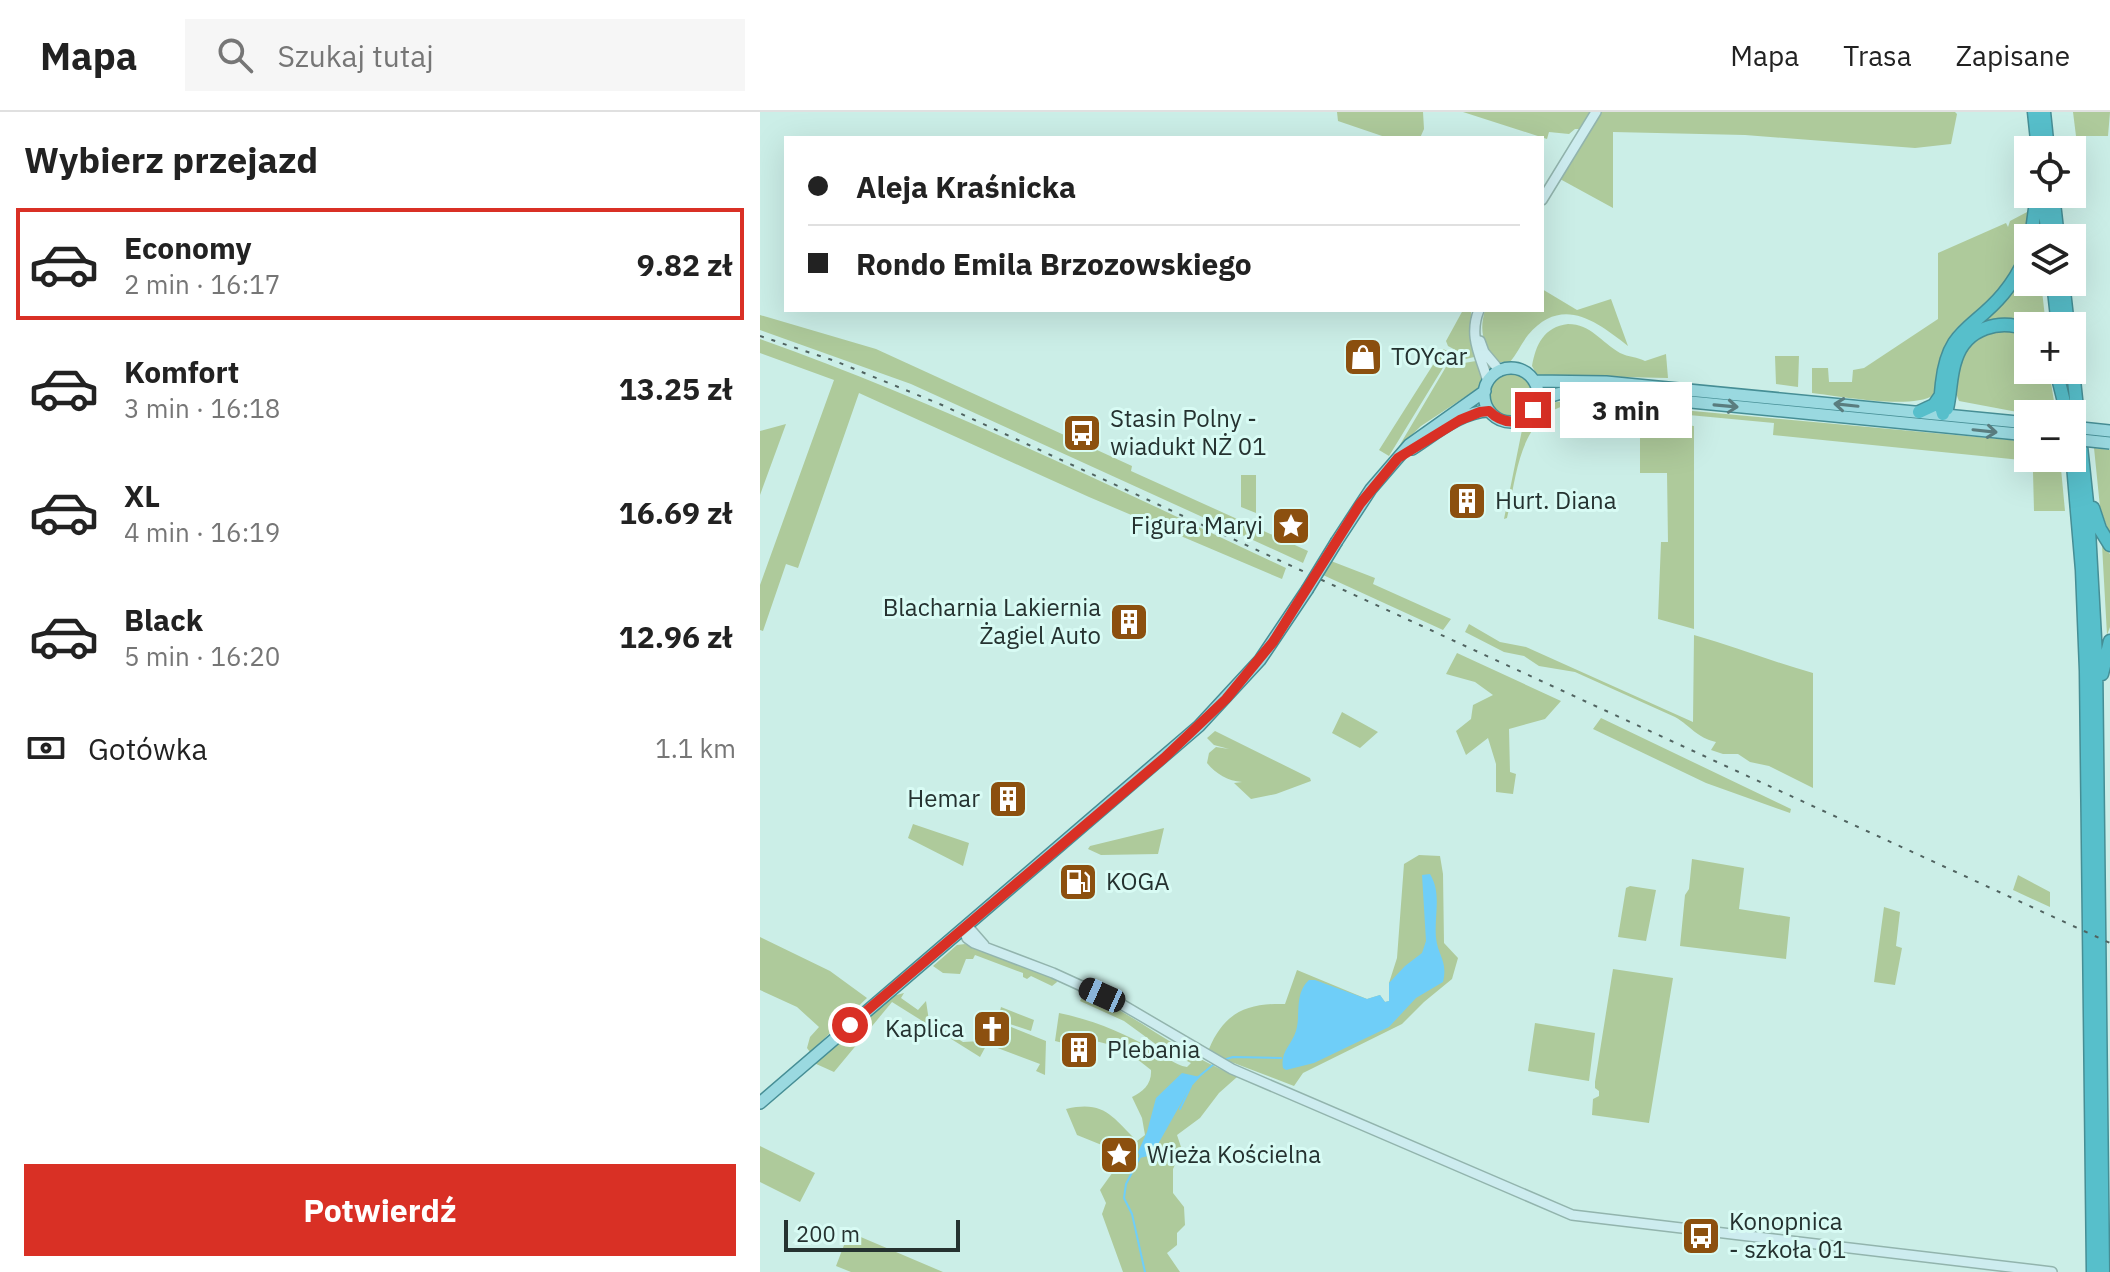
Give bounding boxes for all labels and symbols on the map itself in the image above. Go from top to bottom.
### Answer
shop icon: TOYcar [1342,336,1384,378]
place label: TOYcar [1391,340,1467,372]
callout: 3 min [1561,382,1693,438]
route end [1515,392,1551,428]
one-way arrow [1833,397,1860,412]
one-way arrow [1712,398,1739,413]
place label: Stasin Polny - wiadukt NŻ 01 [1110,402,1267,462]
bus stop icon: Stasin Polny - wiadukt NŻ 01 [1061,412,1103,454]
one-way arrow [1971,423,1998,438]
building icon: Hurt. Diana [1446,480,1488,522]
place label: Hurt. Diana [1495,484,1617,516]
place icon: Figura Maryi [1270,505,1312,547]
place label: Figura Maryi [1131,509,1263,541]
place label: Blacharnia Lakiernia Żagiel Auto [883,591,1101,651]
building icon: Blacharnia Lakiernia Żagiel Auto [1108,601,1150,643]
building icon: Hemar [987,778,1029,820]
place label: Hemar [907,782,980,814]
fuel station icon: KOGA [1057,861,1099,903]
place label: KOGA [1106,865,1170,897]
car [1075,974,1129,1016]
route start [832,1007,868,1043]
church icon: Kaplica [971,1008,1013,1050]
place label: Kaplica [885,1012,964,1044]
building icon: Plebania [1058,1029,1100,1071]
place label: Plebania [1107,1033,1201,1065]
place icon: Wieża Kościelna [1098,1134,1140,1176]
place label: Wieża Kościelna [1147,1138,1321,1170]
place label: Konopnica - szkoła 01 [1729,1205,1846,1265]
bus stop icon: Konopnica - szkoła 01 [1680,1215,1722,1257]
scale bar [784,1216,960,1252]

